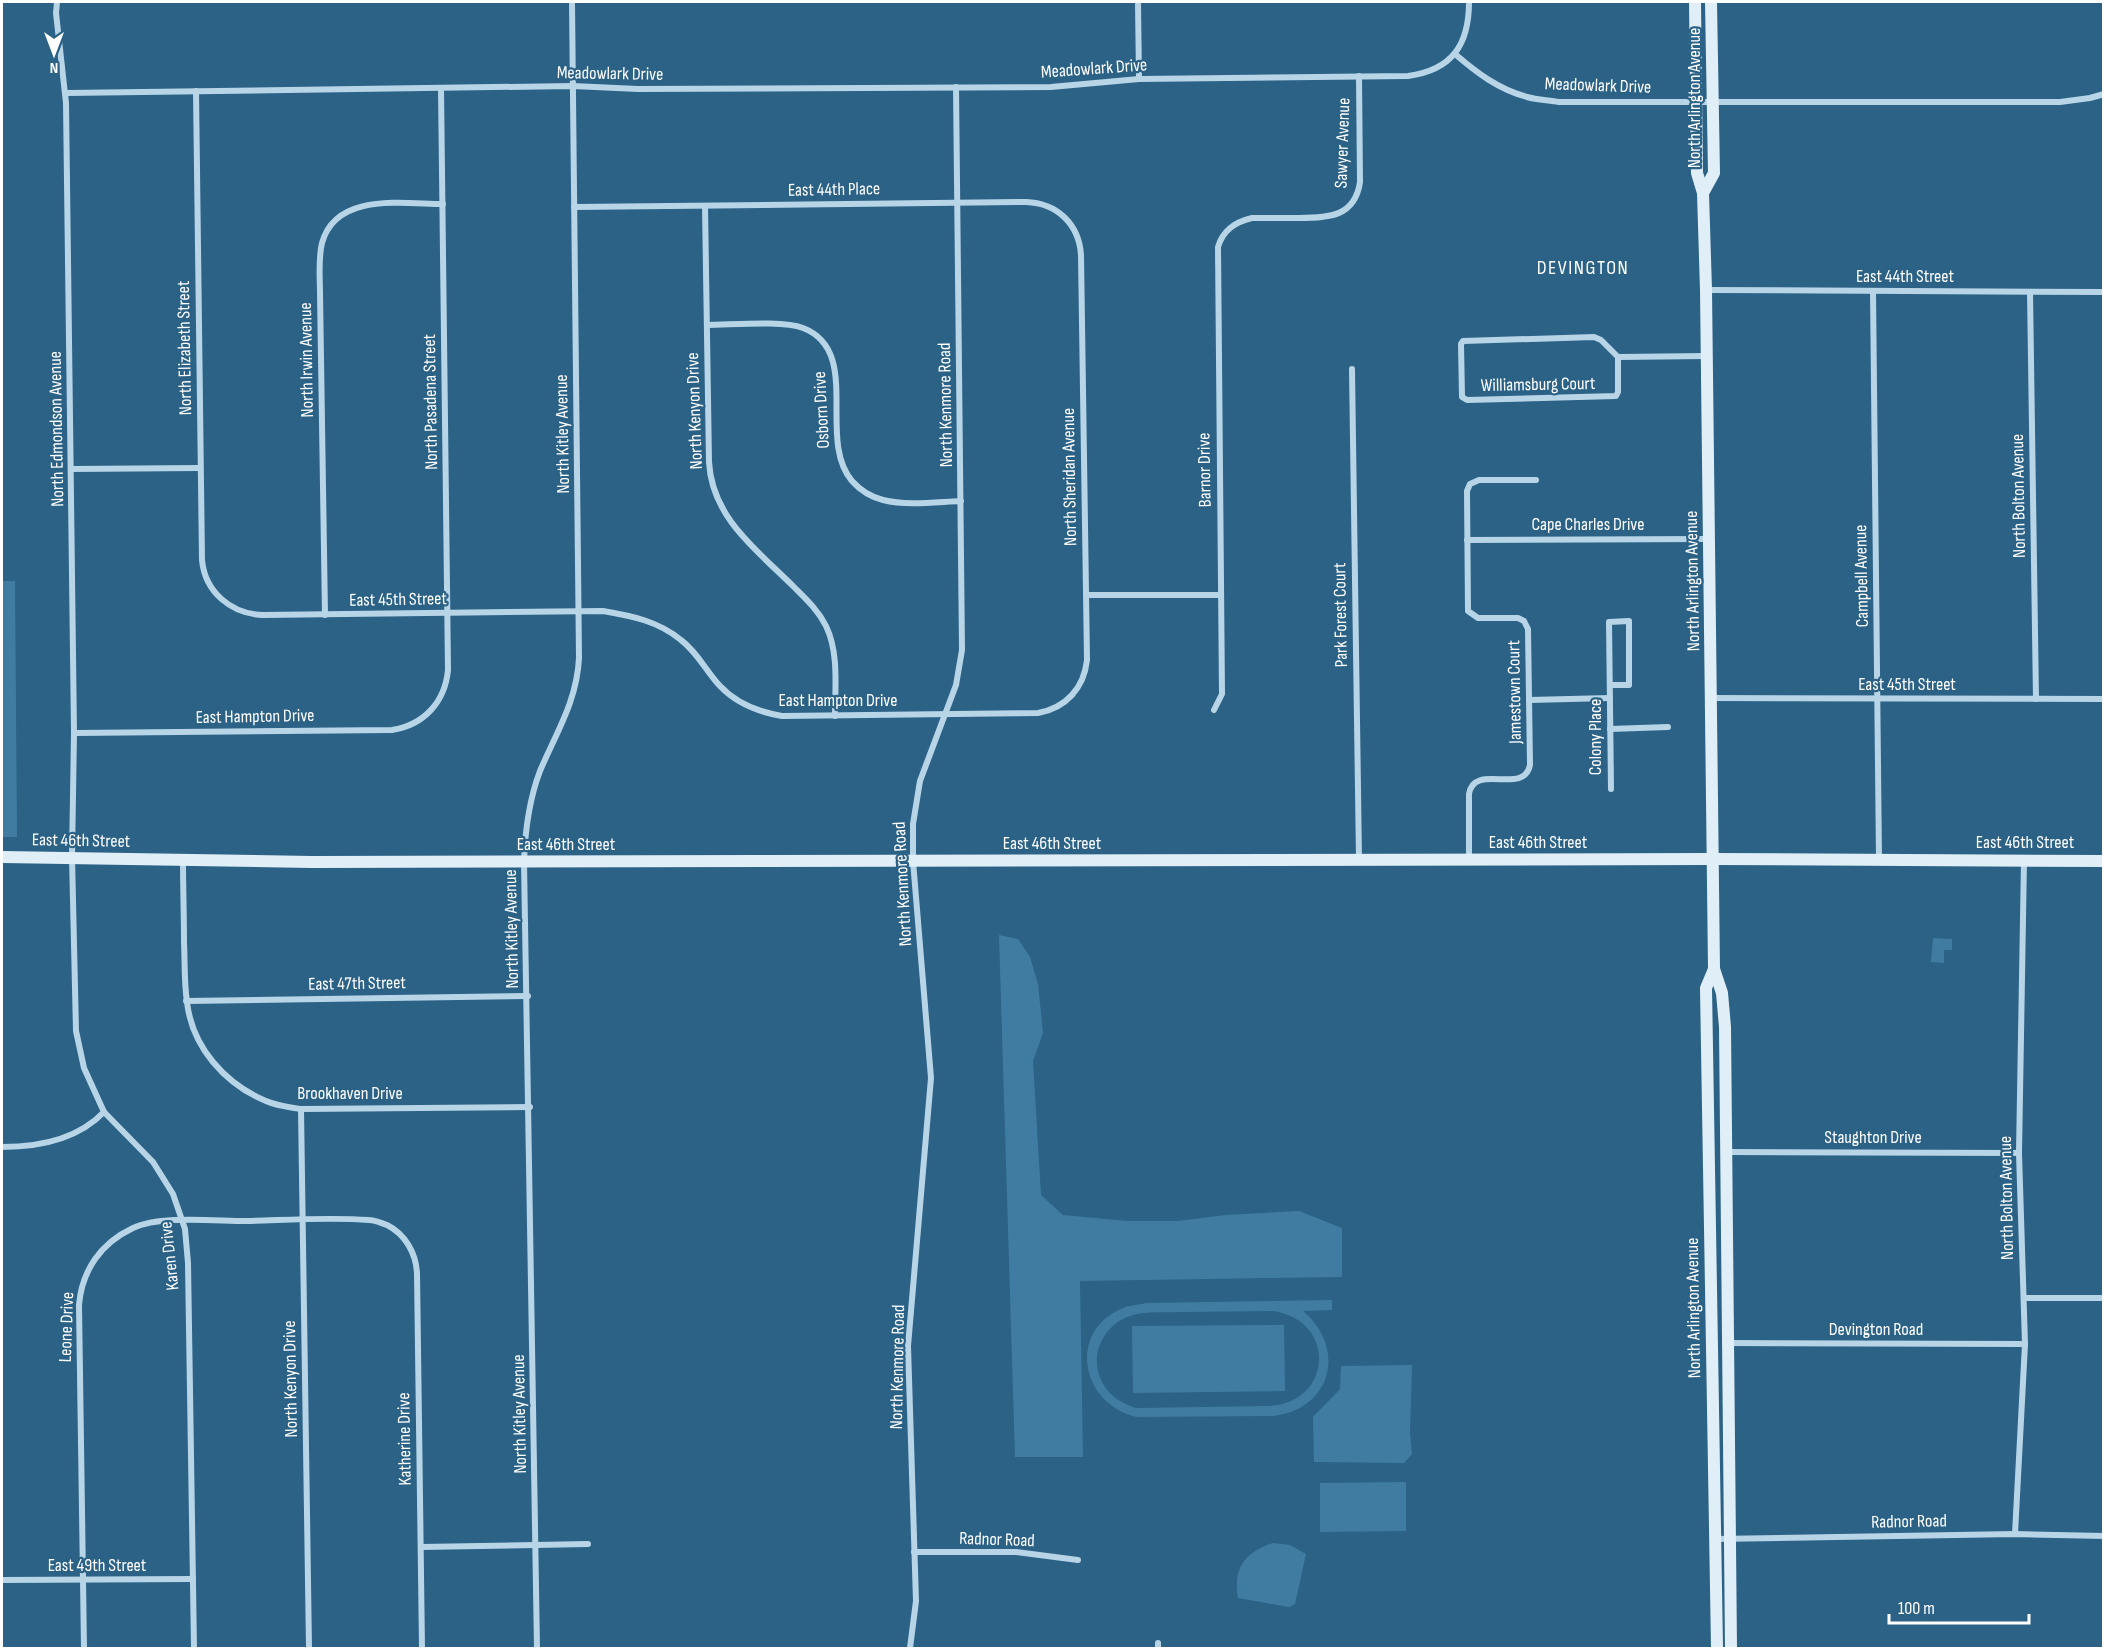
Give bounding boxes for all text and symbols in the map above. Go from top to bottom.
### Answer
north arrow [24,24,84,84]
street label: North Arlington Avenue [1684,28,1705,168]
street label: Meadowlark Drive [1040,54,1148,83]
text: N [50,58,58,77]
street label: Meadowlark Drive [557,62,663,85]
street label: Meadowlark Drive [1544,73,1652,98]
street label: Sawyer Avenue [1330,97,1355,189]
street label: East 44th Place [788,178,880,201]
district label: DEVINGTON [1537,256,1629,280]
street label: East 44th Street [1856,266,1955,287]
street label: North Elizabeth Street [173,280,196,416]
street label: North Irwin Avenue [295,302,318,418]
street label: North Pasadena Street [419,333,442,470]
street label: North Kenmore Road [934,342,957,468]
street label: North Edmondson Avenue [45,351,68,507]
street label: North Kenyon Drive [682,352,707,470]
street label: Osborn Drive [809,371,834,449]
street label: Williamsburg Court [1481,373,1596,396]
street label: North Kitley Avenue [551,374,574,494]
street label: North Sheridan Avenue [1058,408,1081,546]
street label: Barnor Drive [1193,432,1216,508]
street label: North Bolton Avenue [2007,434,2030,558]
street label: North Arlington Avenue [1681,511,1704,651]
street label: Cape Charles Drive [1532,514,1644,535]
street label: Campbell Avenue [1850,524,1873,627]
street label: Park Forest Court [1329,562,1352,667]
street label: East 45th Street [349,588,448,611]
street label: Jamestown Court [1503,639,1526,745]
street label: East 45th Street [1858,674,1956,695]
street label: East Hampton Drive [779,690,897,711]
street label: Colony Place [1585,699,1606,775]
street label: East Hampton Drive [195,705,315,728]
street label: North Kenmore Road [889,821,916,947]
street label: East 46th Street [32,829,131,852]
street label: East 46th Street [1489,832,1588,853]
street label: East 46th Street [1976,832,2075,853]
street label: East 46th Street [1003,833,1102,854]
street label: East 46th Street [517,834,616,855]
street label: North Kitley Avenue [500,869,523,989]
street label: East 47th Street [308,972,407,995]
street label: Brookhaven Drive [297,1083,403,1104]
street label: Staughton Drive [1824,1127,1922,1148]
street label: North Bolton Avenue [1995,1136,2018,1260]
street label: Karen Drive [155,1220,184,1291]
street label: North Arlington Avenue [1682,1238,1705,1378]
street label: Leone Drive [55,1291,78,1363]
street label: North Kenmore Road [886,1304,909,1430]
street label: Devington Road [1829,1319,1923,1340]
street label: North Kenyon Drive [279,1320,302,1438]
street label: North Kitley Avenue [508,1354,531,1474]
street label: Katherine Drive [393,1392,416,1486]
street label: Radnor Road [1871,1510,1947,1533]
street label: Radnor Road [959,1528,1035,1551]
street label: East 49th Street [48,1555,147,1576]
scale bar [1889,1587,2028,1625]
text: 100 m [1898,1598,1935,1619]

